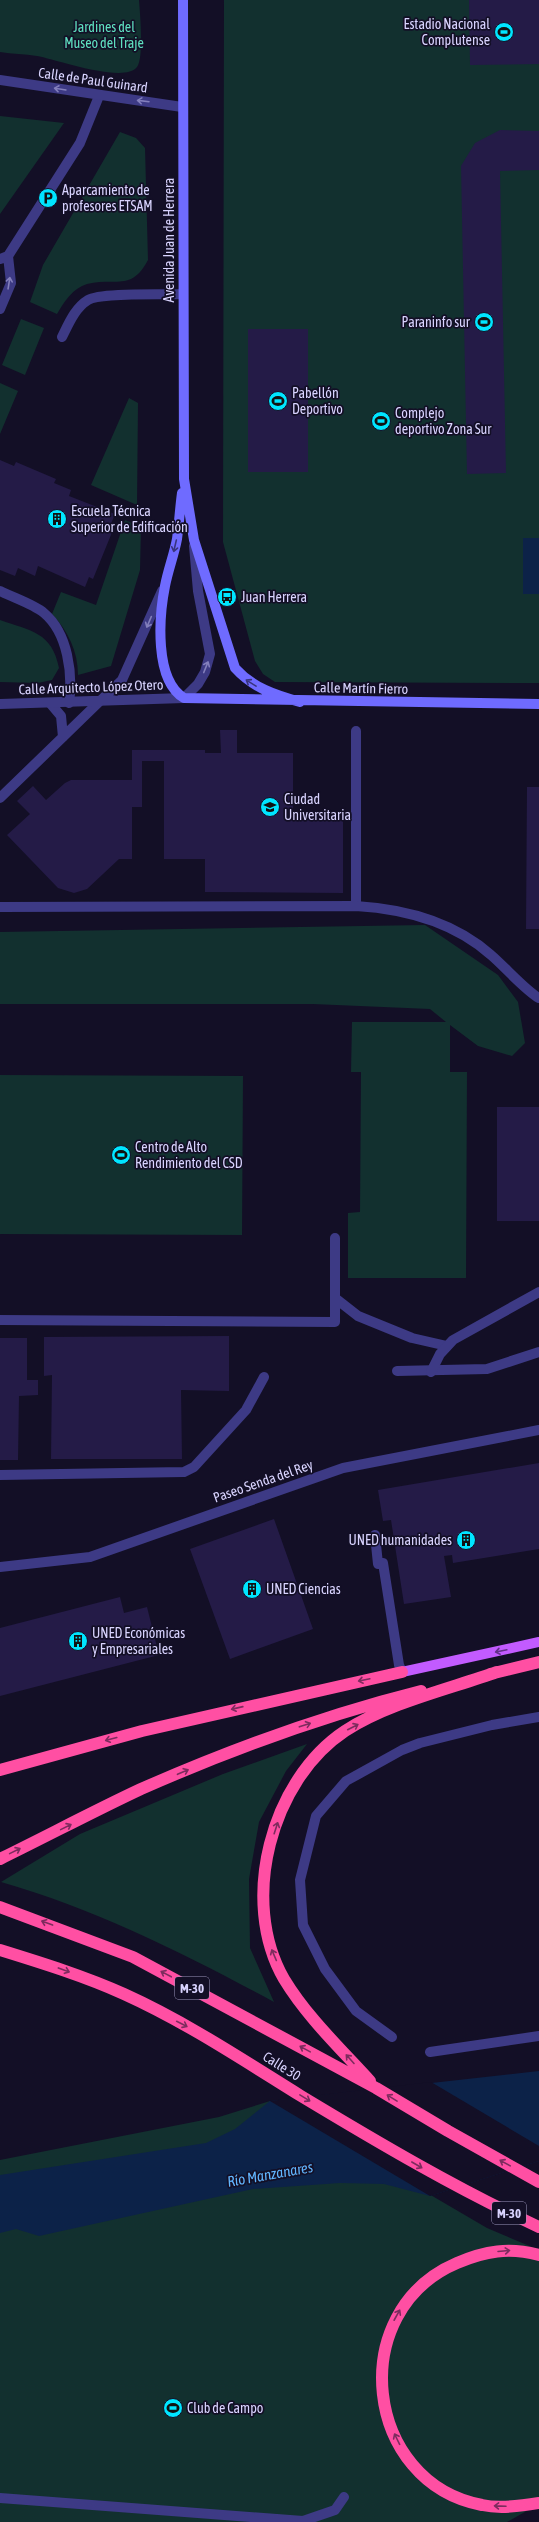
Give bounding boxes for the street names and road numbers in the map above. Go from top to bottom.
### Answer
street label: Calle de Paul Guinard [37,64,149,96]
street label: Avenida Juan de Herrera [161,178,177,302]
street label: Calle Arquitecto López Otero [18,676,164,698]
street label: Calle Martín Fierro [314,679,408,697]
street label: Paseo Senda del Rey [211,1456,315,1506]
road number: M-30 [175,1977,209,1999]
street label: Calle 30 [260,2048,304,2084]
road number: M-30 [492,2202,526,2224]

